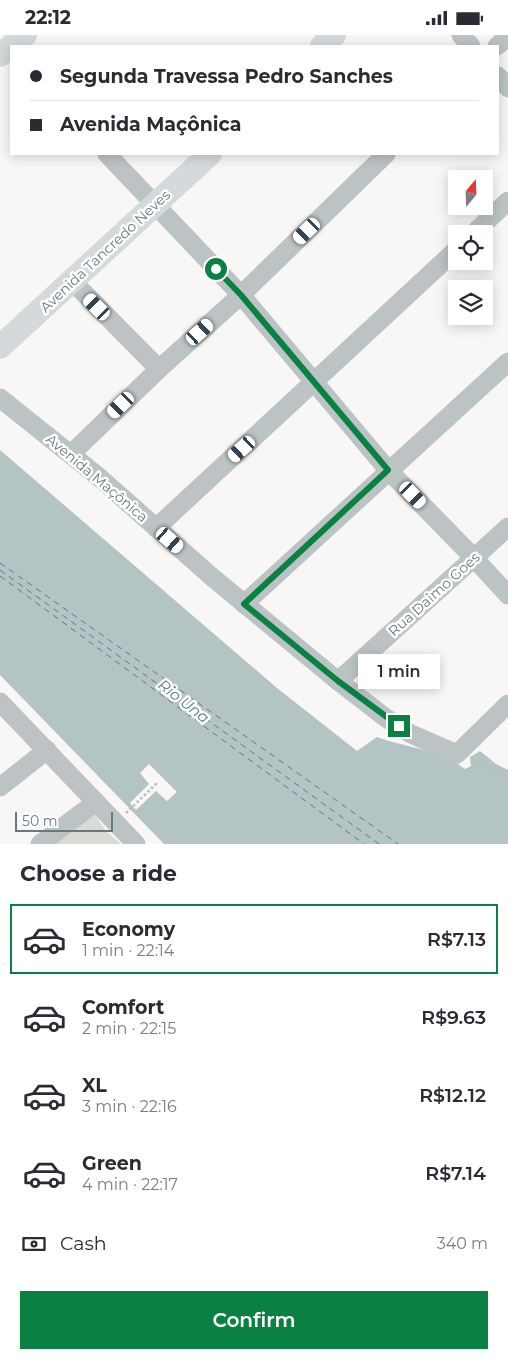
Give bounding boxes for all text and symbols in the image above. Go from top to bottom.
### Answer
text: 22:12 [25,6,71,29]
text: Segunda Travessa Pedro Sanches [60,65,393,88]
text: Avenida Maçônica [60,113,241,136]
north arrow [448,170,492,215]
map controls [448,170,493,325]
street label: Avenida Tancredo Neves [36,186,174,316]
car [290,215,323,247]
button: locate [448,225,493,270]
route start [205,258,227,280]
button: layers [448,280,493,325]
car [81,291,112,323]
car [183,316,216,348]
car [104,389,137,421]
street label: Avenida Maçônica [42,430,152,526]
car [225,433,258,465]
car [397,479,428,511]
car [153,524,186,556]
street label: Rua Daimo Goes [384,548,484,640]
callout: 1 min [358,653,440,689]
text: 1 min [378,662,420,681]
water label: Rio Una [154,675,214,727]
route end [388,715,410,737]
scale bar [15,809,112,832]
text: 50 m [22,812,58,830]
text: Choose a ride [20,860,177,887]
icon: car [22,917,67,962]
text: Economy [82,918,175,941]
text: R$7.13 [427,928,486,951]
text: 1 min · 22:14 [82,941,174,960]
icon: car [22,995,67,1040]
text: Comfort [82,996,164,1019]
text: R$9.63 [421,1006,486,1029]
text: 2 min · 22:15 [82,1019,176,1038]
icon: car [22,1073,67,1118]
text: XL [82,1074,107,1097]
text: R$12.12 [419,1084,486,1107]
text: 3 min · 22:16 [82,1097,177,1116]
icon: car [22,1151,67,1196]
text: Green [82,1152,142,1175]
text: R$7.14 [425,1162,486,1185]
text: 4 min · 22:17 [82,1175,178,1194]
icon: cash [20,1230,48,1258]
text: Cash [60,1232,107,1255]
text: 340 m [437,1234,488,1253]
button: Confirm [20,1291,488,1349]

